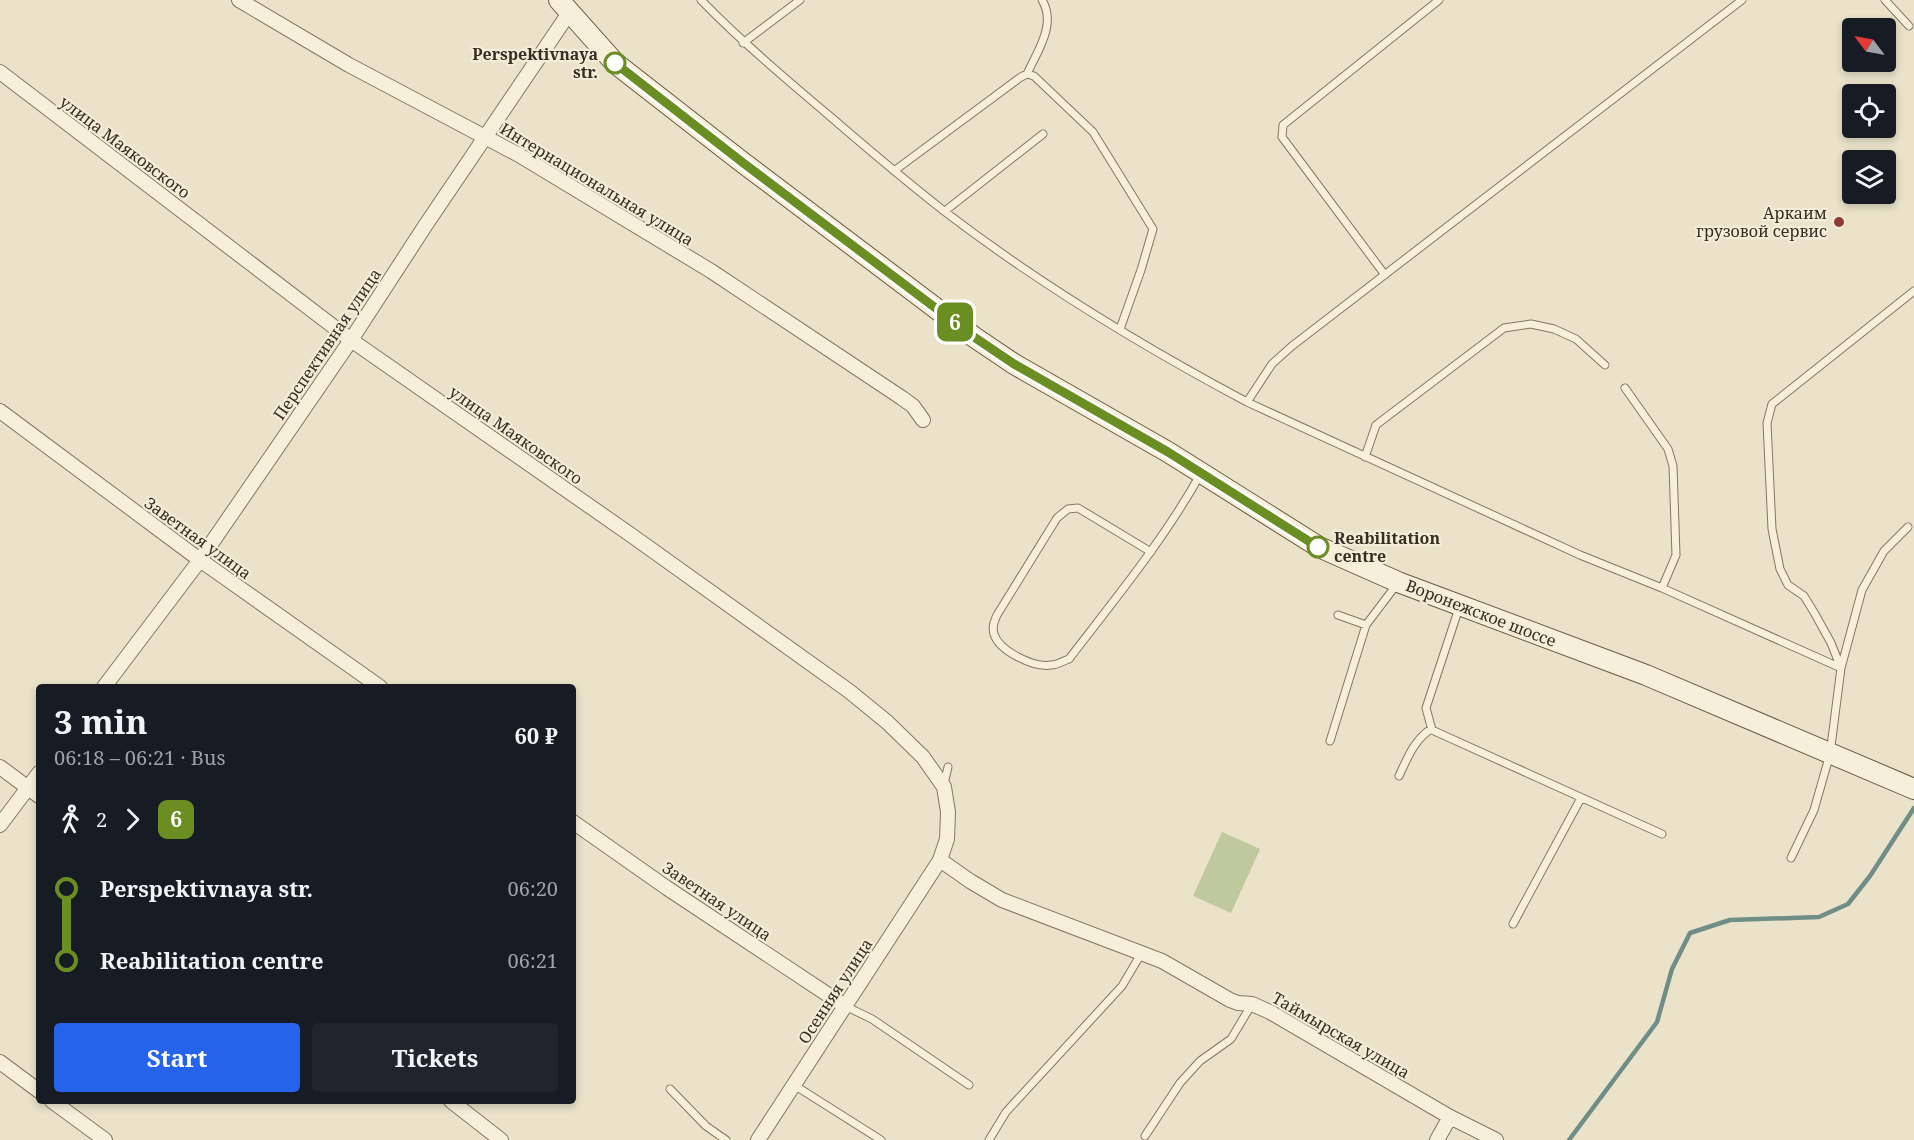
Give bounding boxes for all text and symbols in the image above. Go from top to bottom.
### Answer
north arrow [1842,18,1896,72]
map controls [1842,18,1896,204]
place label: Perspektivnaya str. [472,43,598,83]
marker: Perspektivnaya str. [604,52,626,74]
button: locate [1842,84,1896,138]
street label: улица Маяковского [55,91,195,203]
street label: Интернациональная улица [496,117,698,251]
button: layers [1842,150,1896,204]
place label: Аркаим грузовой сервис [1696,202,1827,242]
marker: Аркаим грузовой сервис [1832,215,1846,229]
street label: Перспективная улица [268,264,386,424]
line badge: 6 [936,302,974,342]
text: 6 [949,308,961,336]
street label: улица Маяковского [445,381,587,489]
street label: Заветная улица [140,492,256,584]
place label: Reabilitation centre [1334,527,1440,567]
marker: Reabilitation centre [1307,536,1329,558]
street label: Воронежское шоссе [1403,574,1559,652]
text: 3 min [54,699,147,744]
text: 60 ₽ [514,720,558,750]
text: 06:18 – 06:21 · Bus [54,744,225,771]
icon: walk [54,803,87,836]
icon: forward [116,803,149,836]
text: 6 [170,805,182,833]
text: 2 [96,806,107,833]
street label: Заветная улица [658,856,776,946]
text: Perspektivnaya str. [100,873,313,903]
text: 06:20 [508,875,558,902]
street label: Осенняя улица [793,934,877,1048]
text: Reabilitation centre [100,945,323,975]
text: 06:21 [508,947,558,974]
street label: Таймырская улица [1268,987,1414,1083]
button: Start [54,1023,300,1092]
button: Tickets [312,1023,558,1092]

